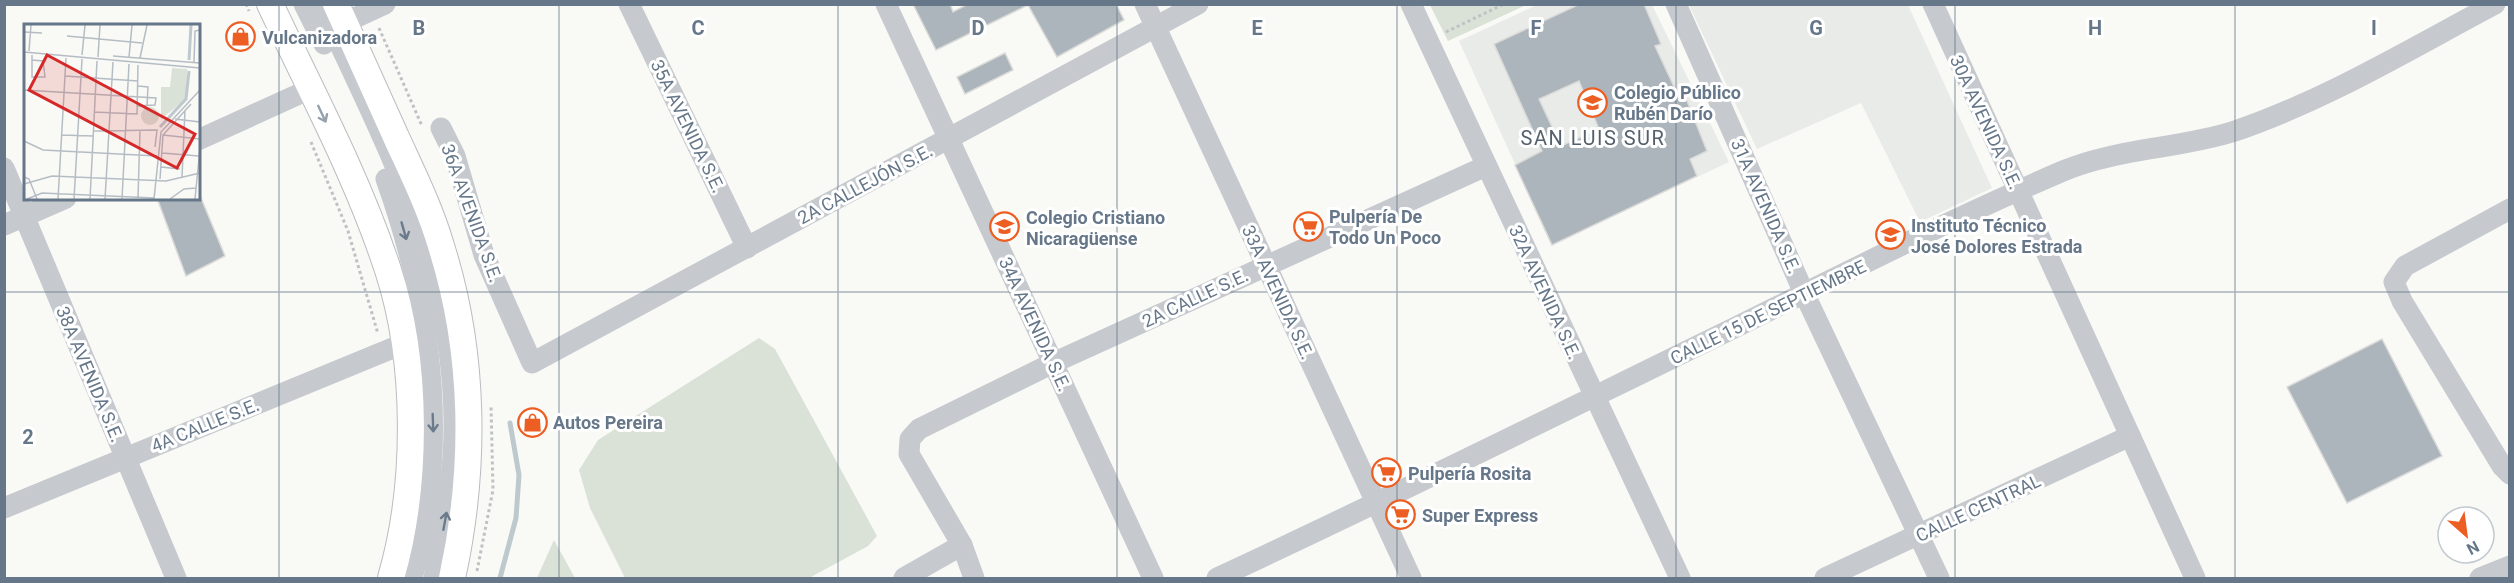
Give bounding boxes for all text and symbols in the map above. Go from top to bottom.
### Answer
text: B [413,16,425,40]
text: C [691,16,705,40]
text: D [972,16,985,40]
text: E [1251,16,1263,40]
text: F [1531,16,1542,40]
text: G [1809,16,1823,40]
text: H [2088,16,2102,40]
text: I [2371,16,2377,40]
shop icon: Vulcanizadora [225,21,257,53]
inset map [24,24,200,200]
place label: Vulcanizadora [262,27,378,48]
street label: 30A AVENIDA S.E. [1946,52,2026,192]
street label: 35A AVENIDA S.E. [647,56,729,196]
place label: Colegio Público Rubén Darío [1614,82,1741,124]
school or university icon: Colegio Público Rubén Darío [1577,86,1609,118]
one-way arrow [316,105,328,123]
district label: SAN LUIS SUR [1521,126,1665,150]
street label: 31A AVENIDA S.E. [1727,135,1805,277]
street label: 2A CALLEJÓN S.E. [794,140,936,228]
street label: 36A AVENIDA S.E. [437,141,507,285]
place label: Pulpería De Todo Un Poco [1329,206,1441,248]
place label: Colegio Cristiano Nicaragüense [1026,207,1165,249]
supermarket icon: Pulpería De Todo Un Poco [1292,210,1324,242]
school or university icon: Colegio Cristiano Nicaragüense [989,211,1021,243]
place label: Instituto Técnico José Dolores Estrada [1911,215,2083,257]
school or university icon: Instituto Técnico José Dolores Estrada [1874,219,1906,251]
one-way arrow [399,221,410,240]
street label: 33A AVENIDA S.E. [1238,222,1318,362]
street label: 32A AVENIDA S.E. [1505,222,1585,362]
street label: 34A AVENIDA S.E. [995,254,1075,394]
street label: CALLE 15 DE SEPTIEMBRE [1667,255,1869,369]
street label: 2A CALLE S.E. [1139,264,1251,332]
street label: 38A AVENIDA S.E. [52,303,128,445]
street label: 4A CALLE S.E. [148,394,262,456]
shop icon: Autos Pereira [516,406,548,438]
one-way arrow [428,412,439,432]
place label: Autos Pereira [553,412,663,433]
text: 2 [22,425,34,449]
supermarket icon: Pulpería Rosita [1371,457,1403,489]
place label: Pulpería Rosita [1408,463,1532,484]
street label: CALLE CENTRAL [1912,470,2044,546]
supermarket icon: Super Express [1385,499,1417,531]
place label: Super Express [1422,505,1538,526]
north arrow [2436,505,2496,565]
one-way arrow [439,512,450,531]
text: N [2463,537,2482,559]

